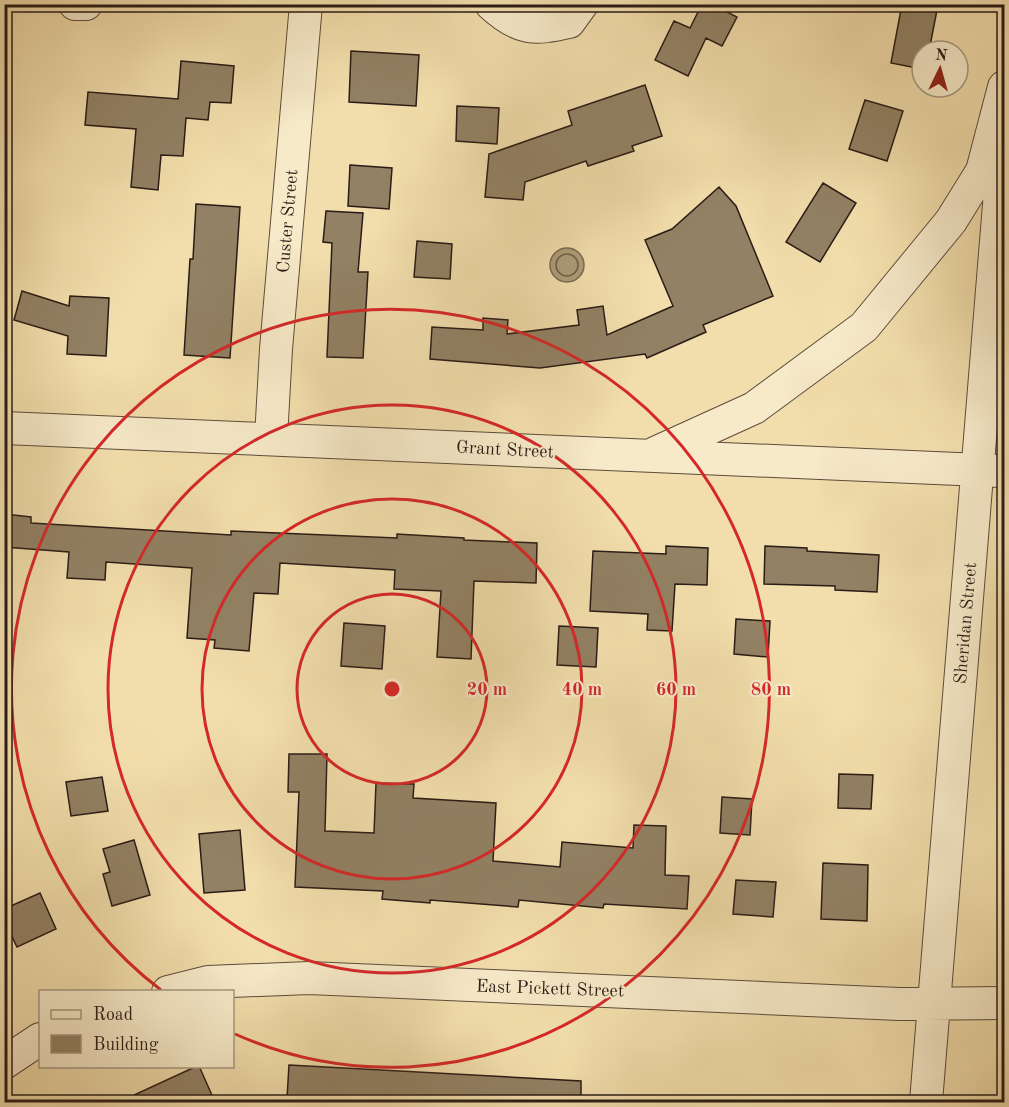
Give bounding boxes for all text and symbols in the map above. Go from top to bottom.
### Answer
north arrow [910,39,970,99]
text: N [934,48,949,65]
street label: Custer Street [274,168,302,274]
street label: Grant Street [456,438,554,462]
street label: Sheridan Street [952,561,980,685]
centre of rings [382,679,402,699]
text: 20 m [467,681,507,699]
text: 40 m [562,681,602,699]
text: 60 m [656,681,696,699]
text: 80 m [751,681,791,699]
street label: East Pickett Street [475,977,624,1001]
legend [39,990,234,1068]
text: Road [93,1006,133,1024]
text: Building [93,1036,159,1054]

